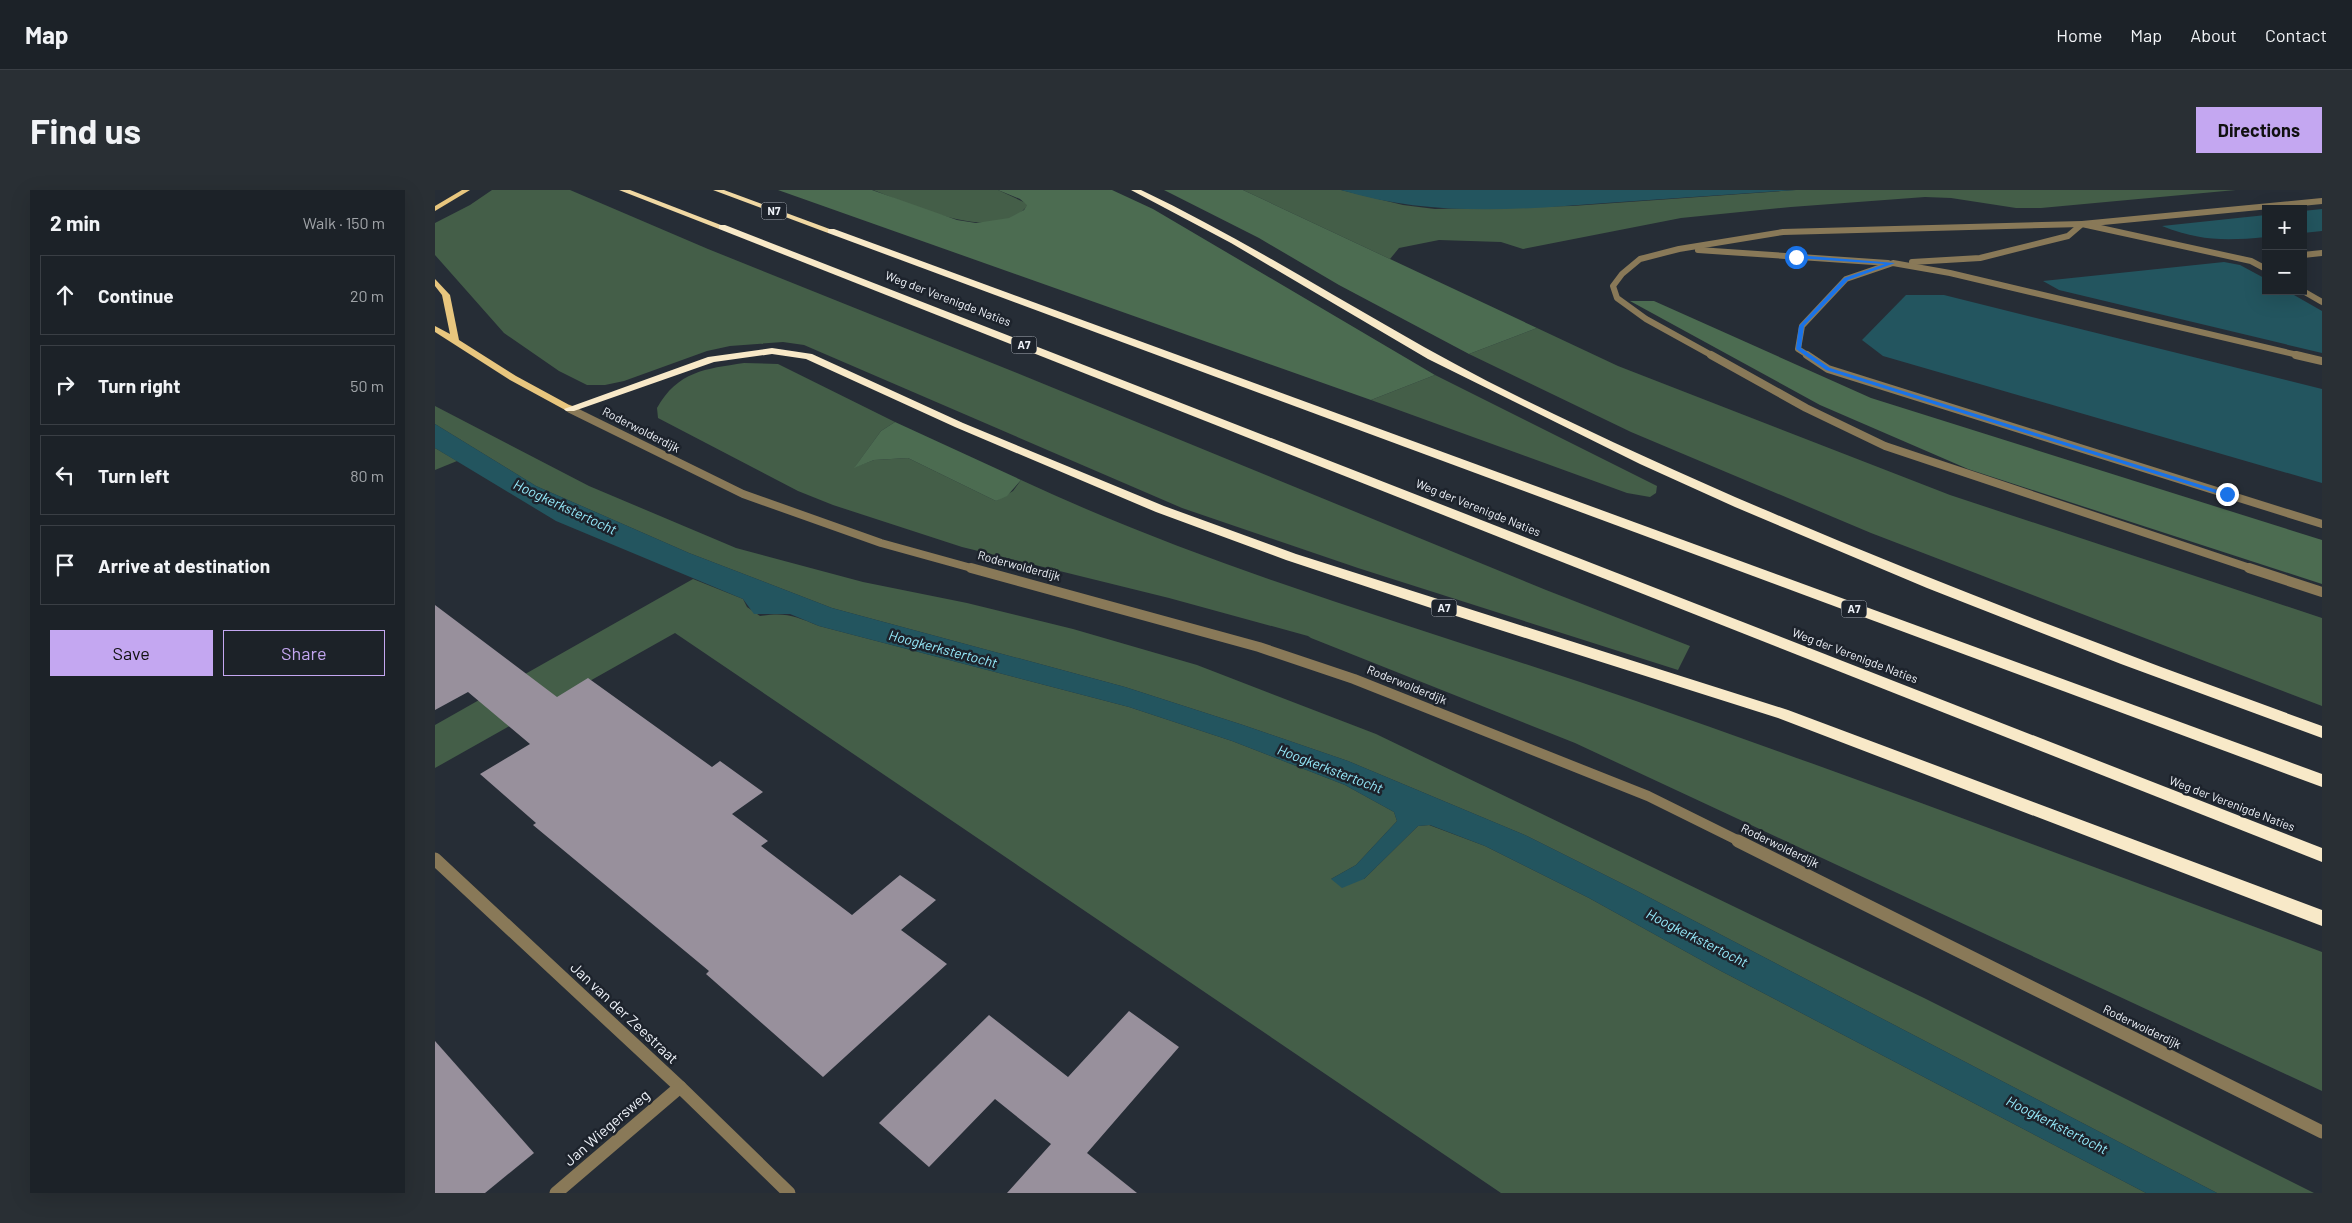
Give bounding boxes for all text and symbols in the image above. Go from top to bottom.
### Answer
text: Map [25,20,68,49]
text: Home [2056,24,2102,46]
text: Map [2130,24,2162,46]
text: About [2190,24,2237,46]
text: Contact [2265,24,2327,46]
button: Directions [2196,107,2322,153]
text: Find us [30,109,141,151]
road number: N7 [761,202,787,220]
map controls [2262,205,2307,295]
button: + [2262,205,2307,250]
text: 2 min [50,210,100,235]
text: Walk · 150 m [303,213,385,232]
route start [1785,246,1808,269]
button: − [2262,250,2307,295]
street label: Weg der Verenigde Naties [884,268,1013,329]
icon: ahead [51,281,79,309]
text: Continue [98,284,174,307]
text: 20 m [350,286,384,305]
road number: A7 [1011,336,1037,354]
icon: right [51,371,79,399]
text: Turn right [98,374,180,397]
text: 50 m [350,376,384,395]
street label: Roderwolderdijk [600,404,683,455]
icon: left [51,461,79,489]
text: Turn left [98,464,169,487]
text: 80 m [350,466,384,485]
water label: Hoogkerkstertocht [511,475,619,538]
street label: Weg der Verenigde Naties [1414,476,1543,539]
route end [2216,483,2239,506]
street label: Roderwolderdijk [976,547,1062,583]
icon: arrive [51,551,79,579]
text: Arrive at destination [98,554,270,577]
road number: A7 [1431,599,1457,616]
road number: A7 [1841,600,1867,618]
street label: Weg der Verenigde Naties [1791,625,1920,686]
water label: Hoogkerkstertocht [887,626,999,671]
button: Save [50,630,213,676]
button: Share [223,630,385,676]
street label: Roderwolderdijk [1365,662,1449,706]
water label: Hoogkerkstertocht [1275,741,1385,796]
street label: Weg der Verenigde Naties [2168,773,2297,834]
street label: Roderwolderdijk [1739,820,1822,870]
water label: Hoogkerkstertocht [1644,905,1751,970]
street label: Jan van der Zeestraat [567,958,682,1067]
street label: Roderwolderdijk [2101,1001,2184,1051]
street label: Jan Wiegersweg [560,1085,653,1169]
water label: Hoogkerkstertocht [2004,1092,2111,1157]

